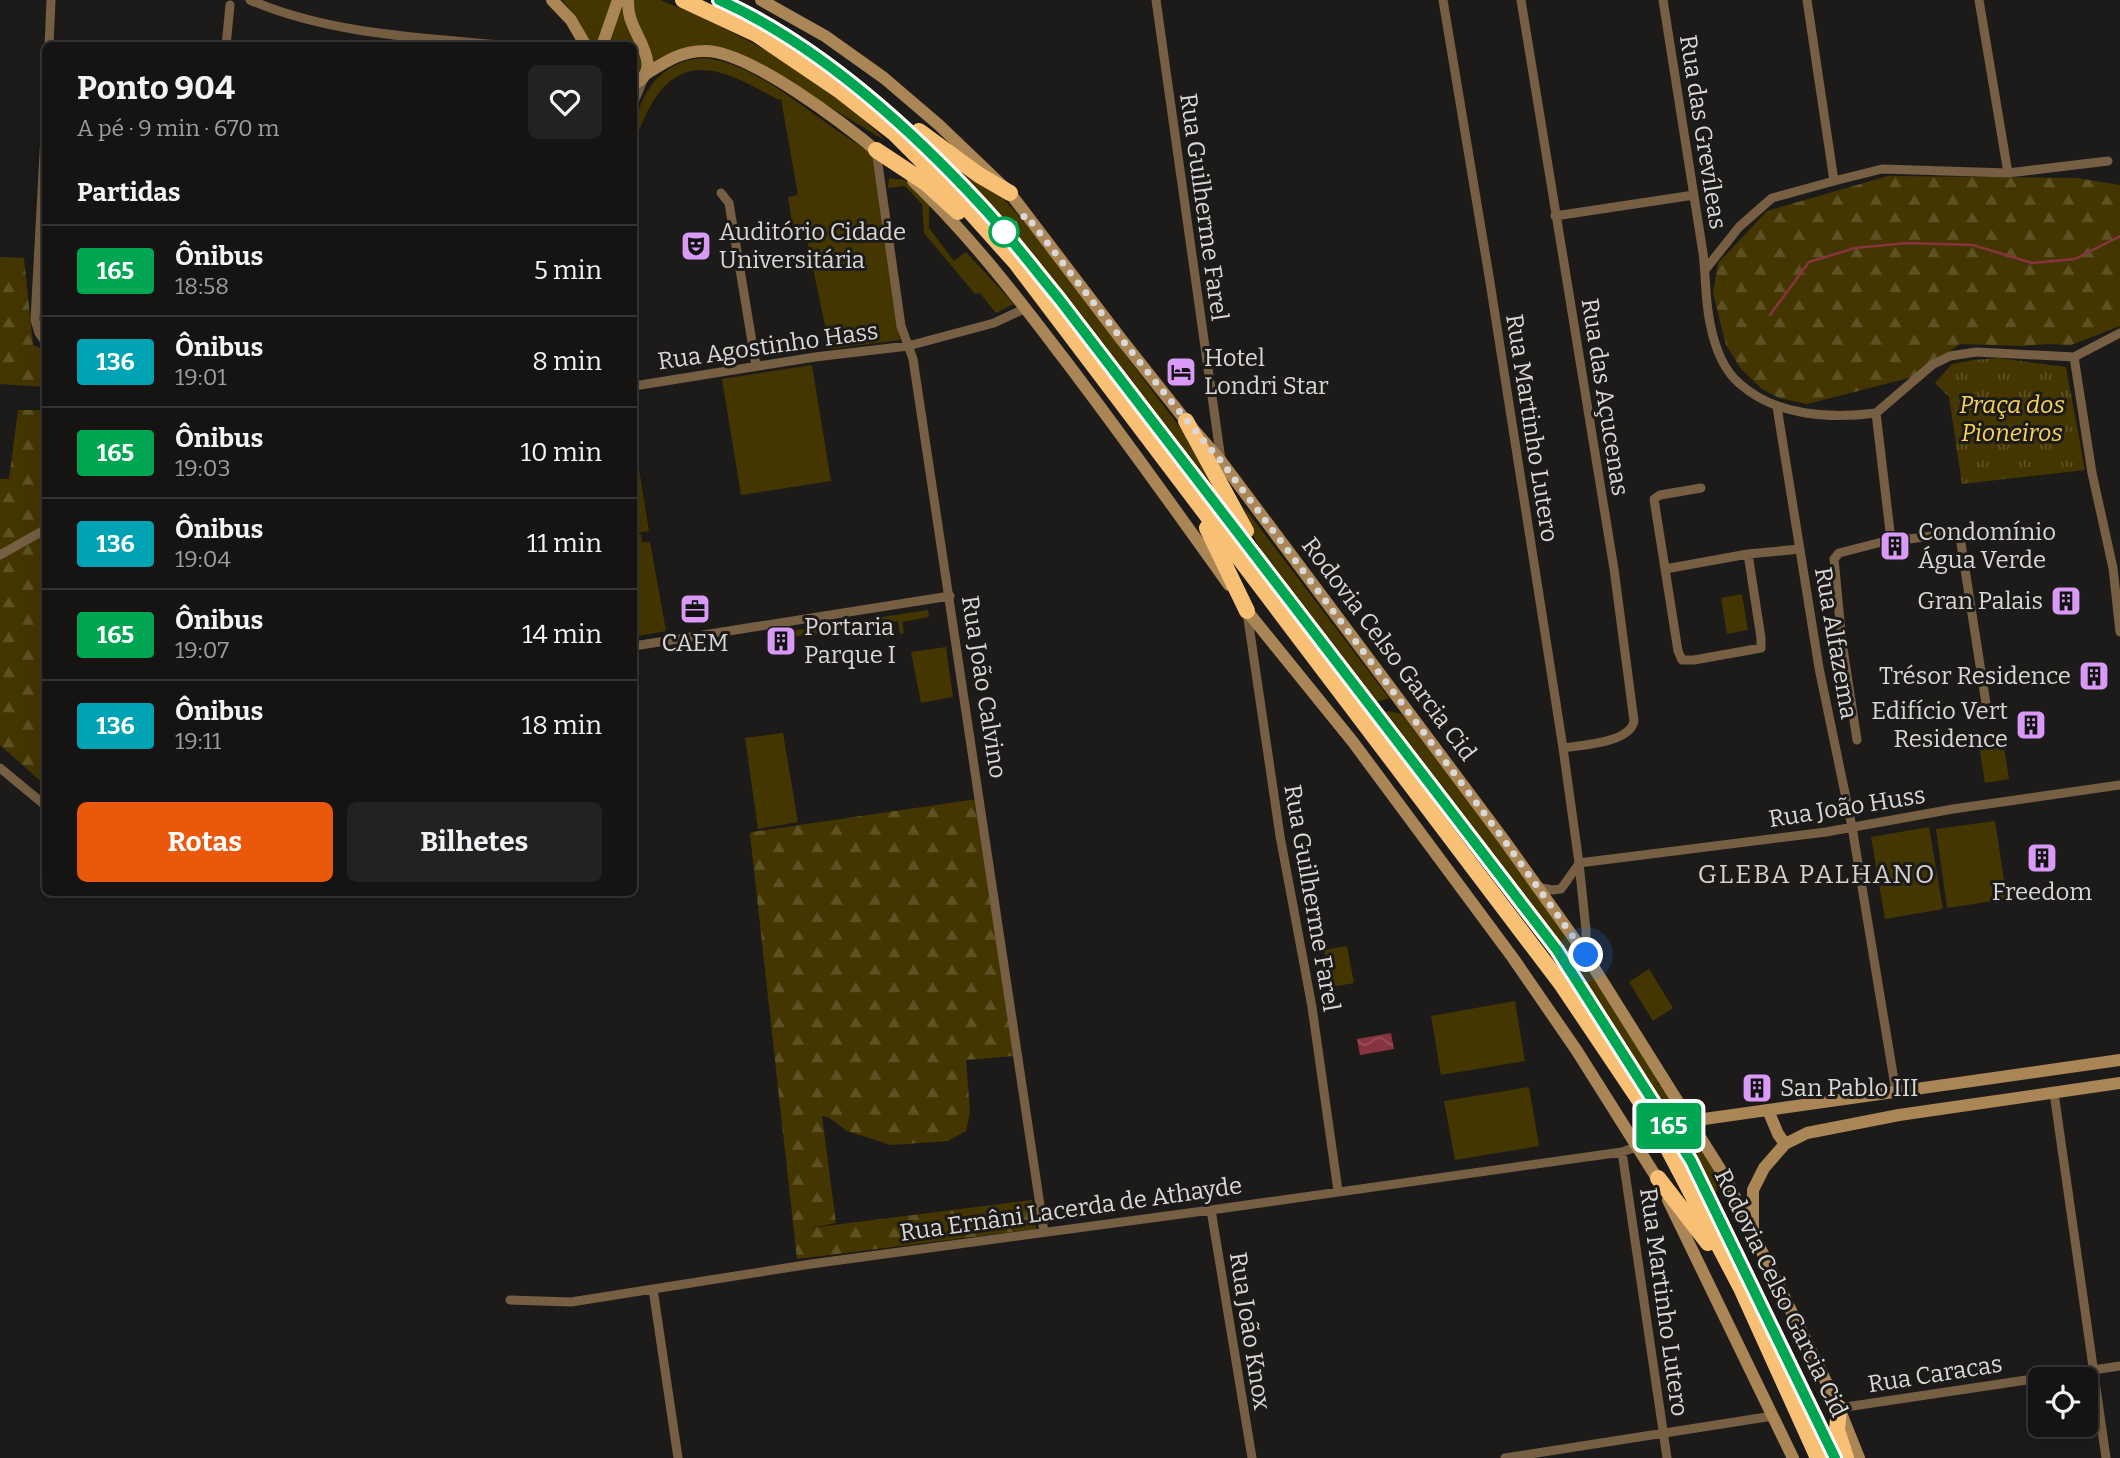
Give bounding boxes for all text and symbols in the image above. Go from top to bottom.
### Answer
street label: Rua das Grevíleas [1674,33,1732,231]
button: heart [528,65,602,139]
text: Ponto 904 [77,68,235,108]
street label: Rua Guilherme Farel [1174,91,1234,323]
text: A pé · 9 min · 670 m [77,114,279,142]
text: Partidas [77,177,181,208]
unlabelled marker [989,217,1019,247]
place label: Auditório Cidade Universitária [719,218,906,274]
theatre icon: Auditório Cidade Universitária [679,229,713,263]
text: Ônibus [175,241,263,272]
text: 5 min [534,255,602,286]
text: 165 [97,257,134,285]
text: 18:58 [175,272,229,300]
street label: Rua das Açucenas [1576,296,1634,498]
street label: Rua Martinho Lutero [1500,312,1564,544]
street label: Rua Agostinho Hass [656,317,880,375]
text: Ônibus [175,332,263,363]
place label: Hotel Londri Star [1204,344,1329,400]
text: 8 min [532,346,602,377]
text: 136 [96,348,135,376]
hotel icon: Hotel Londri Star [1164,355,1198,389]
text: 19:01 [175,363,227,391]
park label: Praça dos Pioneiros [1959,391,2065,447]
text: Ônibus [175,423,263,454]
text: 10 min [521,437,602,468]
text: 165 [97,439,134,467]
text: 19:03 [175,454,231,482]
text: Ônibus [175,514,263,545]
place label: Condomínio Água Verde [1918,518,2056,574]
text: 11 min [527,528,602,559]
building icon: Condomínio Água Verde [1878,529,1912,563]
text: 136 [96,530,135,558]
street label: Rodovia Celso Garcia Cid [1296,532,1482,766]
text: 19:04 [175,545,231,573]
street label: Rua Alfazema [1809,565,1863,721]
building icon: Gran Palais [2049,584,2083,618]
place label: Gran Palais [1917,587,2043,615]
office icon: CAEM [678,592,712,626]
street label: Rua João Calvino [956,594,1012,780]
text: Ônibus [175,605,263,636]
place label: Portaria Parque I [804,613,896,669]
text: 14 min [522,619,602,650]
text: 165 [97,621,134,649]
building icon: Portaria Parque I [764,624,798,658]
place label: CAEM [661,629,729,657]
text: 19:07 [175,636,229,664]
building icon: Trésor Residence [2077,659,2111,693]
place label: Trésor Residence [1879,662,2071,690]
text: Ônibus [175,696,263,727]
place label: Edifício Vert Residence [1871,697,2008,753]
building icon: Edifício Vert Residence [2014,708,2048,742]
text: 18 min [522,710,602,741]
text: 136 [96,712,135,740]
text: 19:11 [175,727,221,755]
street label: Rua João Huss [1767,781,1927,833]
street label: Rua Guilherme Farel [1278,782,1346,1014]
button: Rotas [77,802,333,882]
button: Bilhetes [347,802,602,882]
building icon: Freedom [2025,841,2059,875]
district label: GLEBA PALHANO [1698,859,1936,890]
place label: Freedom [1992,878,2092,906]
your location [1568,937,1603,972]
building icon: San Pablo III [1740,1071,1774,1105]
place label: San Pablo III [1780,1074,1919,1102]
line badge: 165 [1629,1103,1709,1149]
text: 165 [1650,1112,1688,1140]
street label: Rodovia Celso Garcia Cid [1709,1164,1853,1422]
street label: Rua Ernâni Lacerda de Athayde [898,1171,1244,1247]
street label: Rua Martinho Lutero [1634,1186,1694,1418]
street label: Rua João Knox [1224,1250,1276,1412]
street label: Rua Caracas [1866,1350,2004,1398]
map controls [2028,1367,2098,1437]
button: locate [2028,1367,2098,1437]

